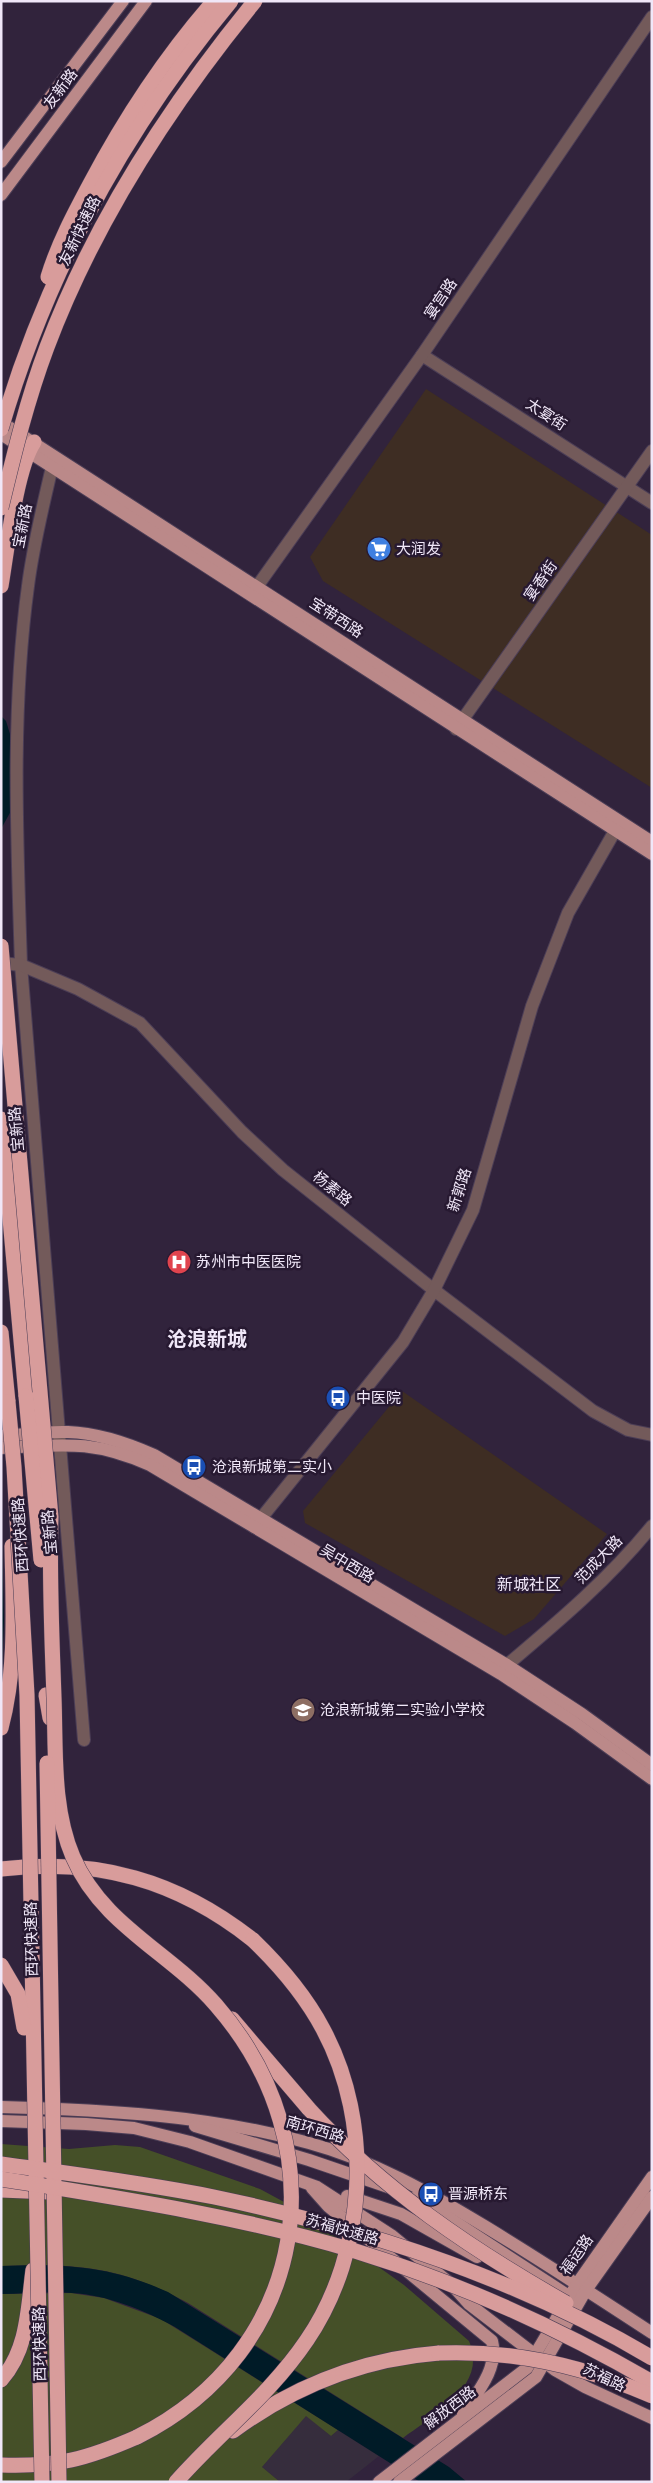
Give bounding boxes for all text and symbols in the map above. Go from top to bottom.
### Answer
street label: 友新路 [41,66,81,111]
street label: 友新快速路 [56,194,103,268]
street label: 宴宫路 [421,276,460,322]
street label: 太宴街 [523,396,570,434]
street label: 宝新路 [10,502,35,550]
supermarket icon: 大润发 [366,536,392,562]
place label: 大润发 [396,541,441,557]
street label: 宴香街 [521,558,560,604]
street label: 宝带西路 [307,595,366,641]
street label: 宝新路 [7,1106,26,1152]
street label: 新郭路 [445,1166,474,1214]
street label: 杨素路 [310,1168,355,1209]
hospital icon: 苏州市中医医院 [166,1249,192,1275]
place label: 苏州市中医医院 [196,1253,301,1270]
district label: 沧浪新城 [167,1328,247,1350]
bus stop icon: 中医院 [325,1385,351,1411]
place label: 中医院 [356,1390,401,1406]
bus stop icon: 沧浪新城第二实小 [181,1454,207,1480]
place label: 沧浪新城第二实小 [212,1459,332,1475]
street label: 西环快速路 [10,1497,31,1573]
street label: 宝新路 [40,1509,59,1555]
street label: 范成大路 [572,1533,625,1587]
street label: 吴中西路 [317,1541,377,1586]
district label: 新城社区 [497,1576,561,1593]
school or university icon: 沧浪新城第二实验小学校 [290,1697,316,1723]
place label: 沧浪新城第二实验小学校 [320,1701,485,1718]
street label: 西环快速路 [23,1901,40,1977]
street label: 南环西路 [284,2114,346,2145]
bus stop icon: 晋源桥东 [418,2181,444,2207]
place label: 晋源桥东 [448,2186,508,2202]
street label: 苏福快速路 [304,2211,380,2248]
street label: 福运路 [557,2232,596,2278]
street label: 西环快速路 [31,2306,48,2382]
street label: 苏福路 [580,2360,628,2395]
street label: 解放西路 [421,2383,478,2432]

